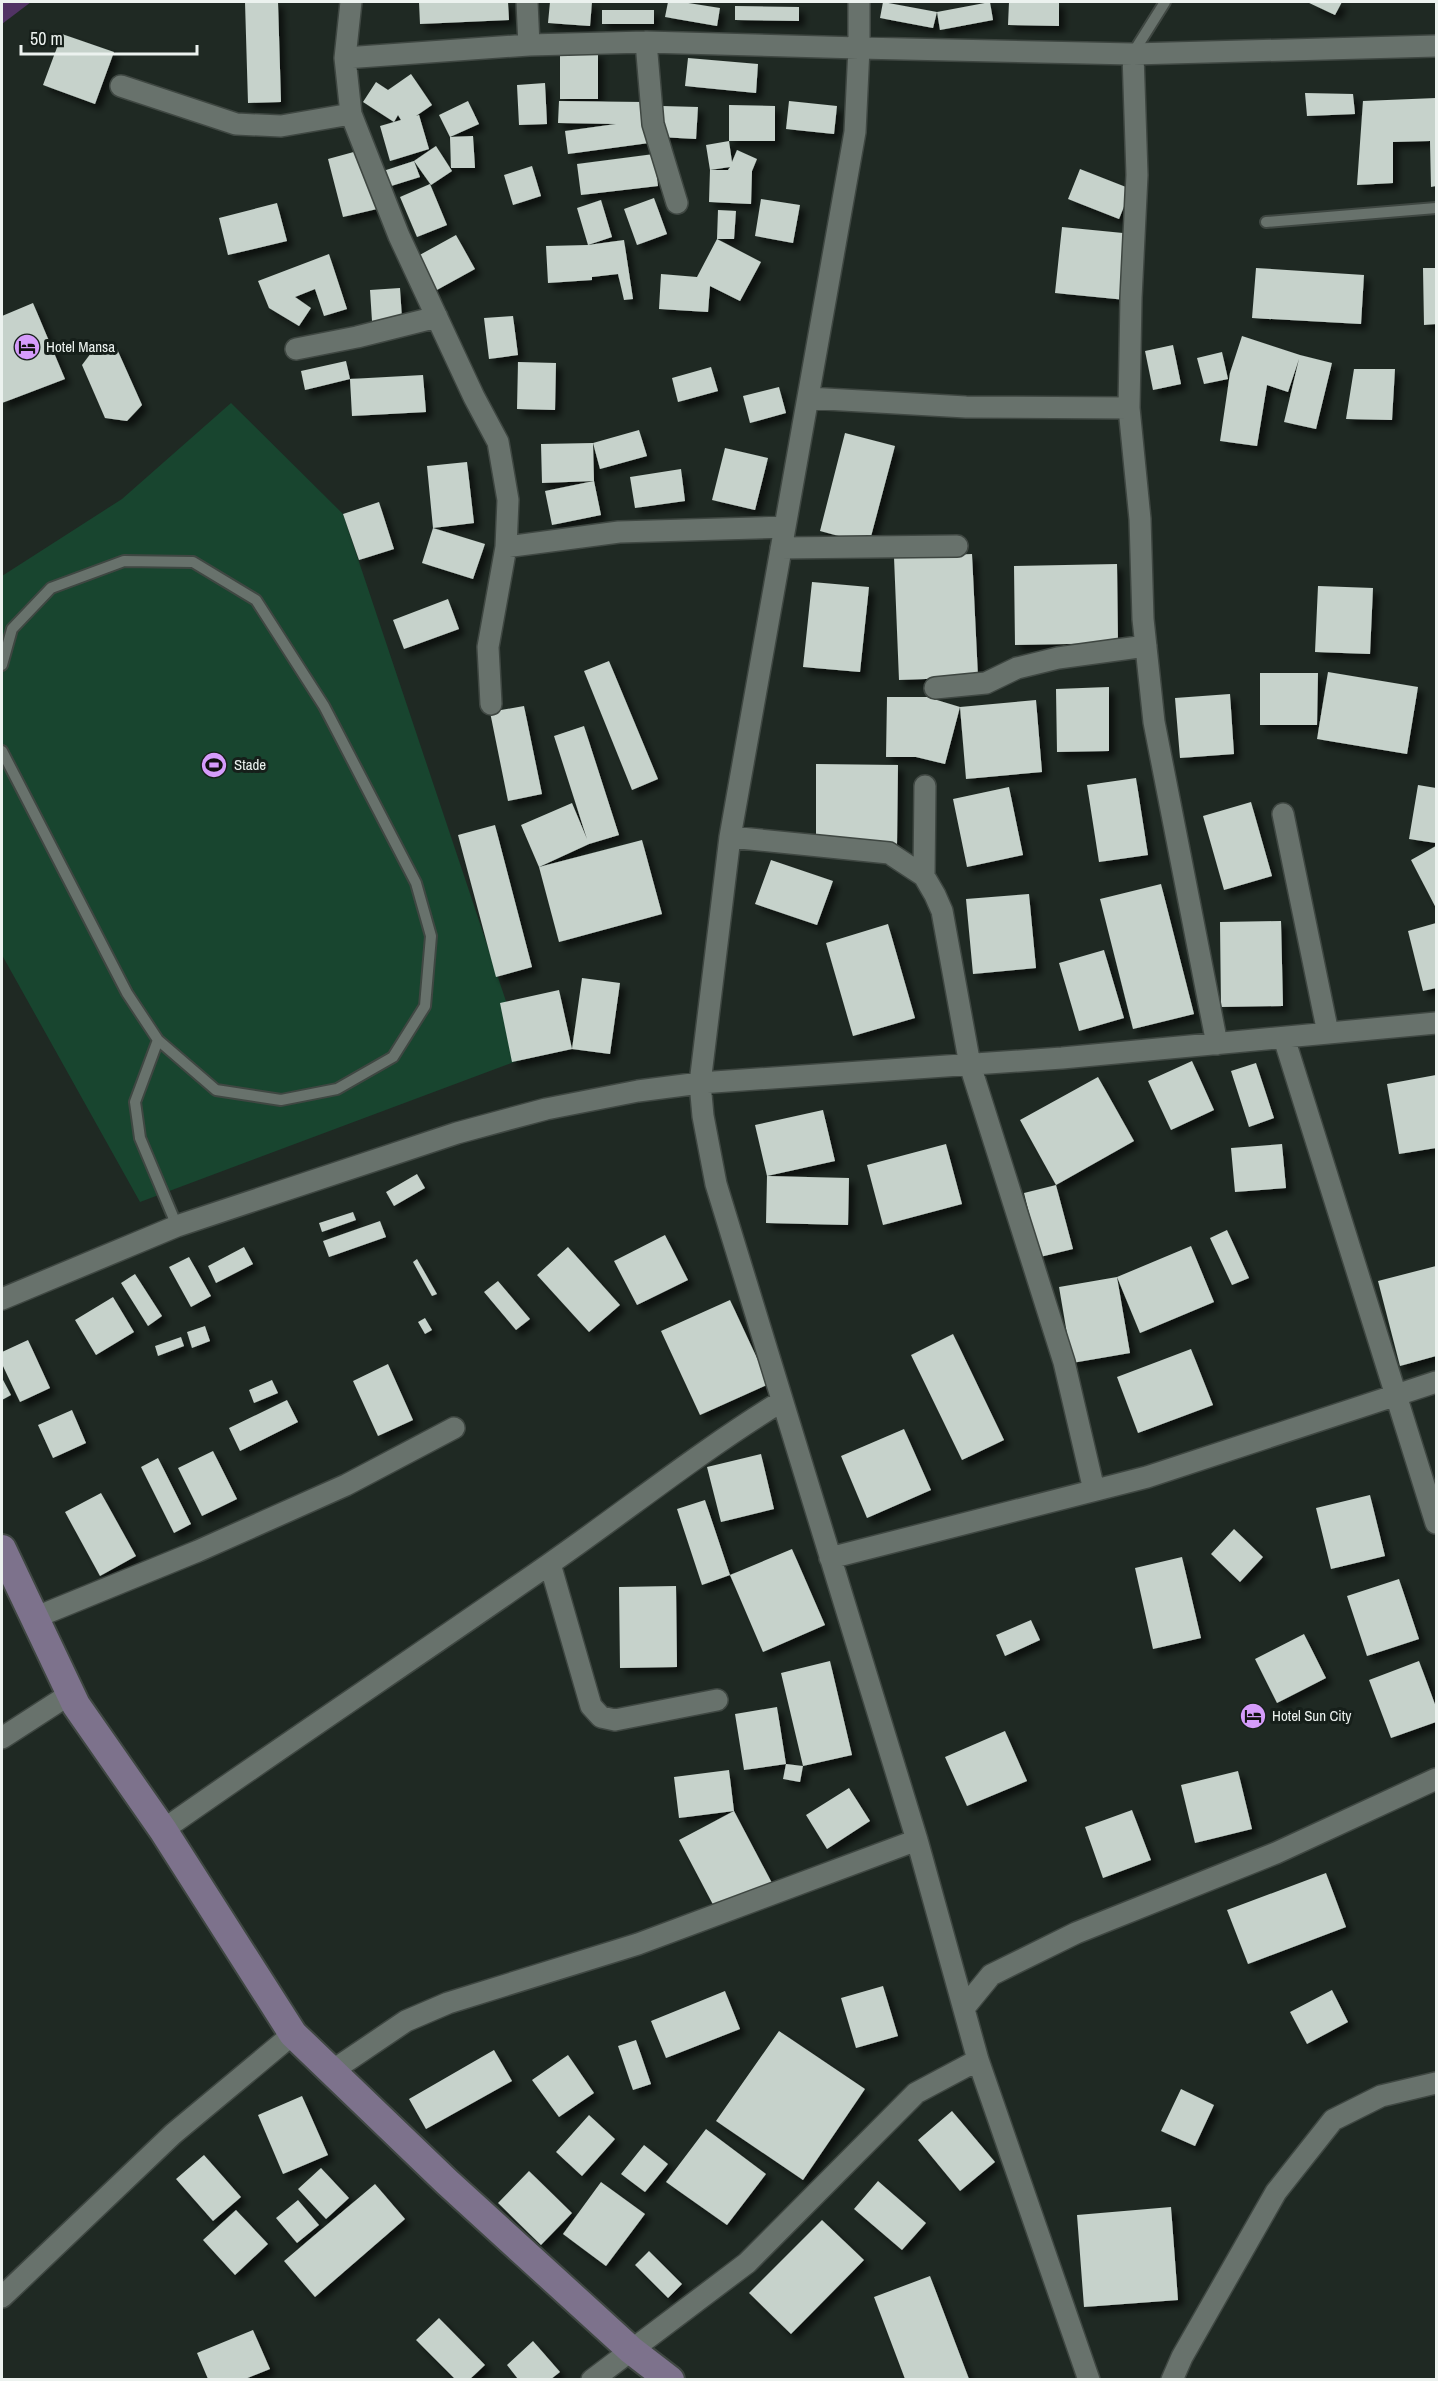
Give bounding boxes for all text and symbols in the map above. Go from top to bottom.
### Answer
scale bar [21,18,196,56]
text: 50 m [30,26,63,51]
hotel icon: Hotel Mansa [12,332,42,362]
place label: Hotel Mansa [46,336,115,357]
sports icon: Stade [199,750,229,780]
place label: Stade [234,754,266,775]
hotel icon: Hotel Sun City [1238,1701,1268,1731]
place label: Hotel Sun City [1272,1705,1352,1726]

